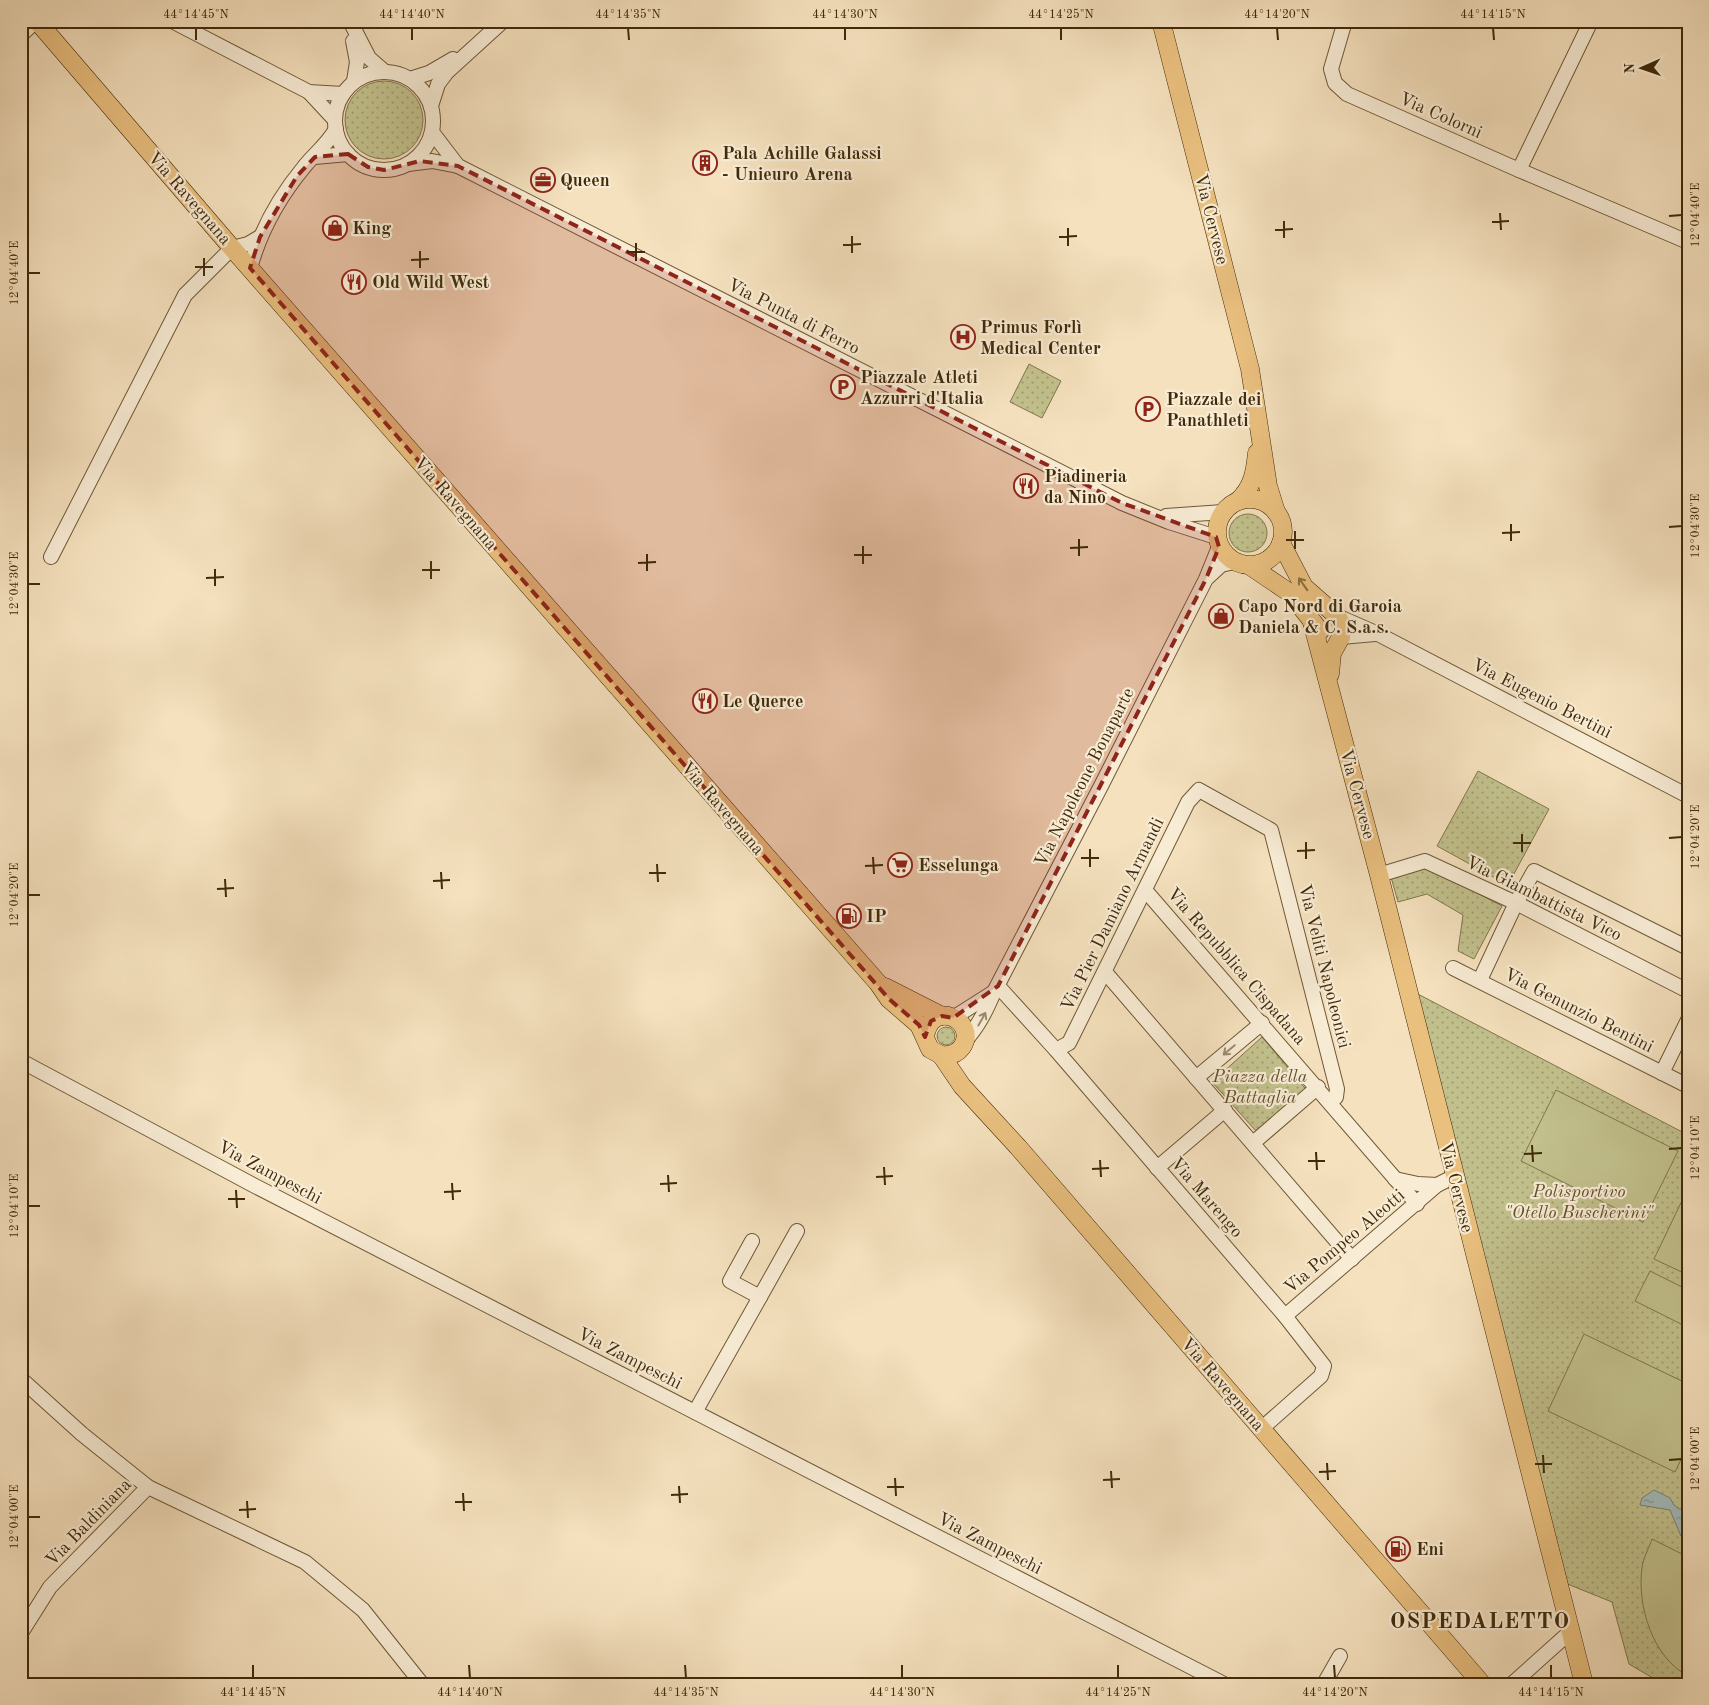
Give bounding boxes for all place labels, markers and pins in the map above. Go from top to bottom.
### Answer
place label: Pala Achille Galassi - Unieuro Arena [722,145,882,184]
building icon: Pala Achille Galassi - Unieuro Arena [692,150,718,176]
office icon: Queen [530,167,556,193]
place label: Queen [560,172,610,190]
shop icon: King [322,215,348,241]
place label: King [352,220,391,238]
restaurant icon: Old Wild West [341,269,367,295]
place label: Old Wild West [372,274,490,292]
place label: Primus Forlì Medical Center [980,319,1101,358]
hospital icon: Primus Forlì Medical Center [950,324,976,350]
place label: Piazzale Atleti Azzurri d'Italia [860,369,984,408]
parking icon: Piazzale Atleti Azzurri d'Italia [830,374,856,400]
place label: Piazzale dei Panathleti [1166,391,1261,430]
parking icon: Piazzale dei Panathleti [1135,396,1161,422]
place label: Piadineria da Nino [1044,468,1127,507]
restaurant icon: Piadineria da Nino [1013,473,1039,499]
place label: Capo Nord di Garoia Daniela & C. S.a.s. [1238,598,1402,637]
shop icon: Capo Nord di Garoia Daniela & C. S.a.s. [1208,603,1234,629]
restaurant icon: Le Querce [692,688,718,714]
place label: Le Querce [722,693,804,711]
supermarket icon: Esselunga [887,852,913,878]
place label: Esselunga [918,857,999,875]
fuel station icon: IP [836,903,862,929]
place label: IP [866,908,887,926]
fuel station icon: Eni [1385,1536,1411,1562]
place label: Eni [1416,1541,1444,1559]

